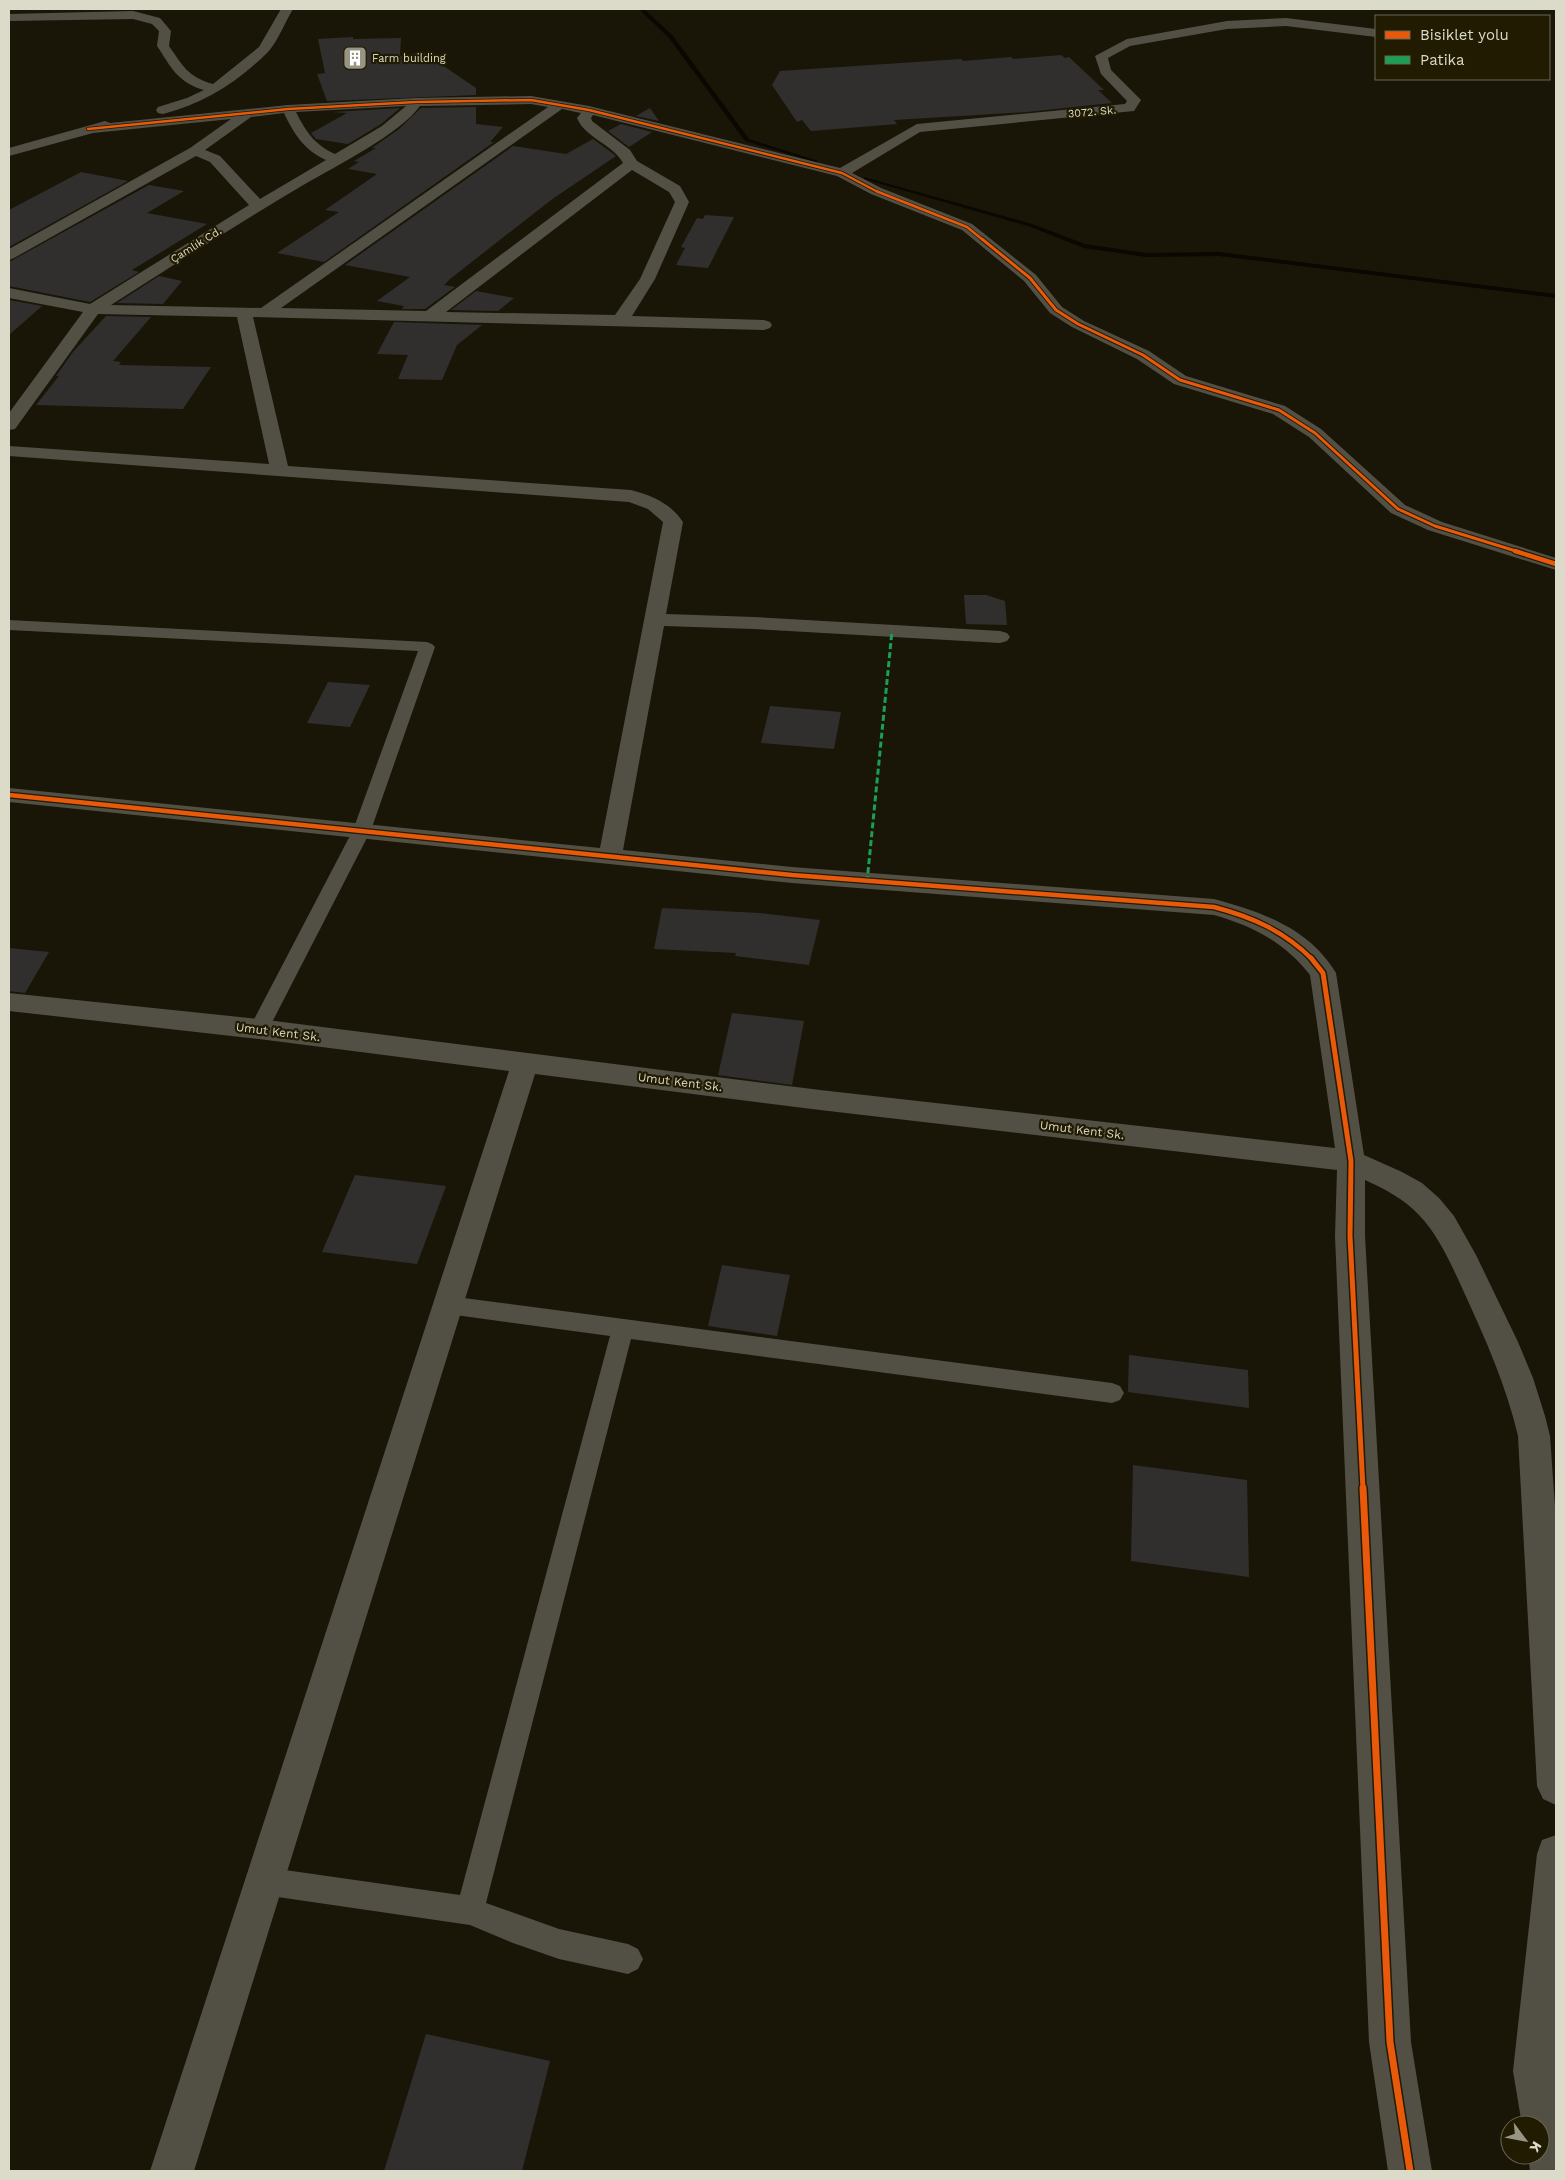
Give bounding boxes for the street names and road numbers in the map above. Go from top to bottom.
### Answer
street label: 3072. Sk. [1067,103,1117,121]
street label: Çamlık Cd. [168,224,224,266]
street label: Umut Kent Sk. [235,1020,321,1044]
street label: Umut Kent Sk. [637,1070,723,1094]
street label: Umut Kent Sk. [1039,1118,1125,1142]

